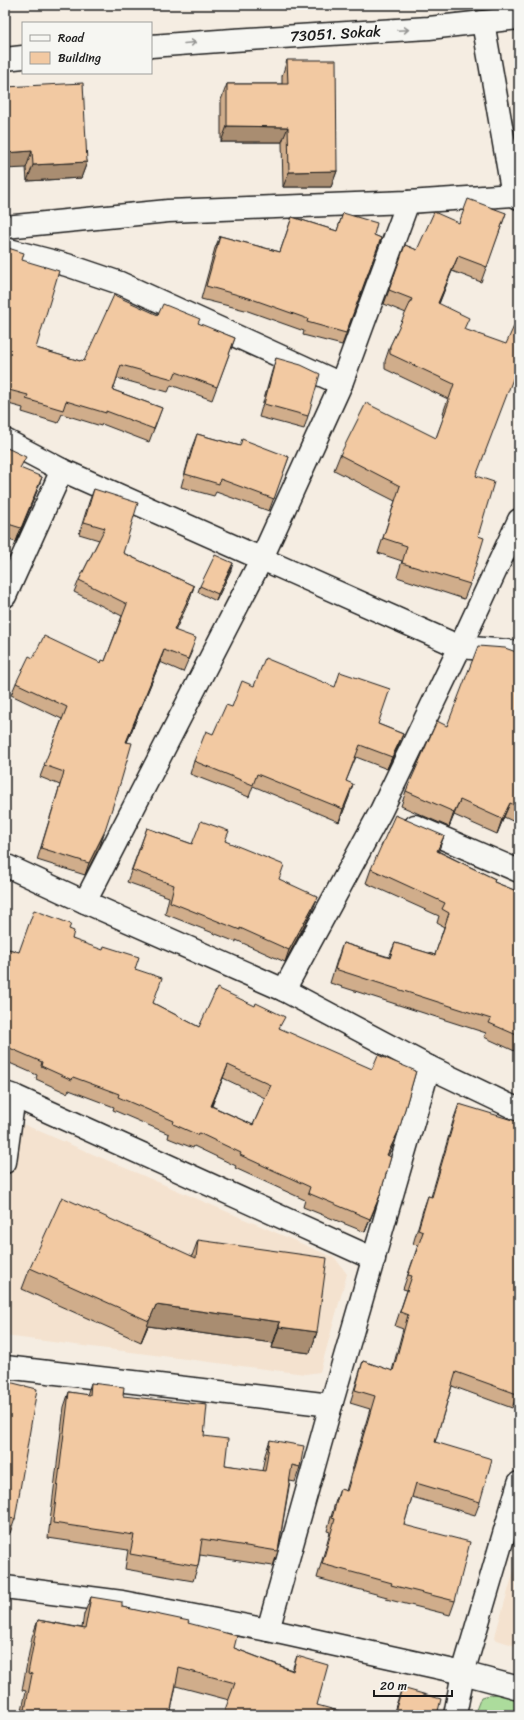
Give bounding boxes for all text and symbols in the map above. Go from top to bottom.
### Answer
street label: 73051. Sokak [289,18,382,49]
legend [22,22,152,74]
one-way arrow [396,26,409,33]
text: Road [58,27,85,49]
one-way arrow [183,40,196,47]
text: Building [58,47,101,69]
scale bar [374,1672,452,1698]
text: 20 m [380,1675,407,1697]

